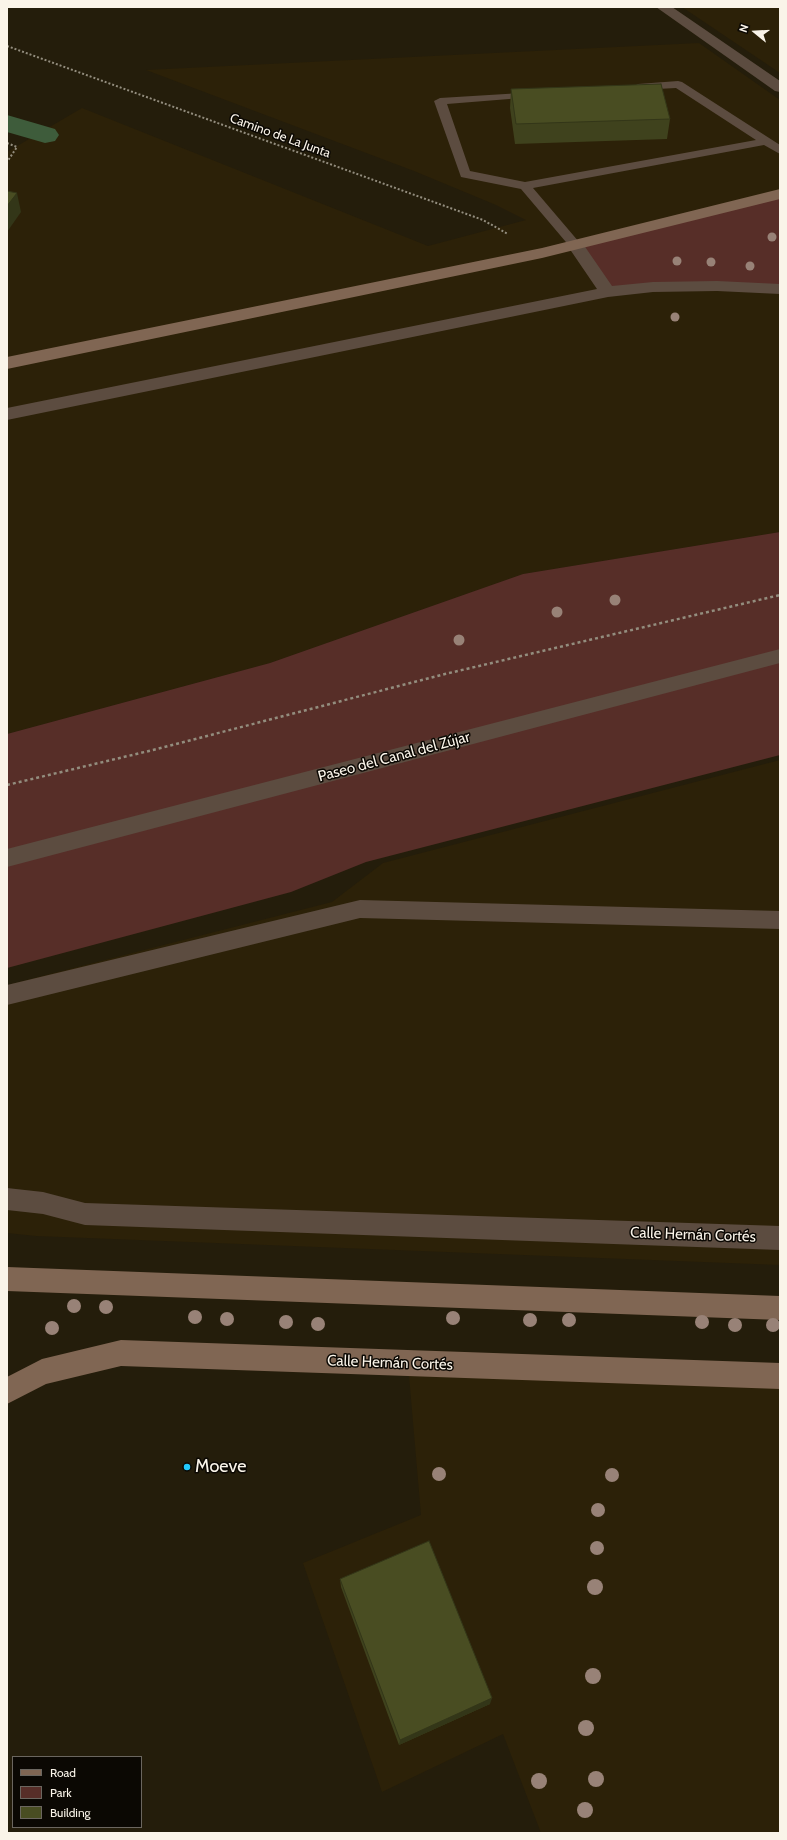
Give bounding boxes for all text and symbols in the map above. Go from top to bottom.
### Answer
north arrow [735,12,775,52]
text: N [736,22,751,34]
street label: Camino de La Junta [228,111,332,161]
street label: Paseo del Canal del Zújar [316,728,472,786]
street label: Calle Hernán Cortés [630,1224,756,1246]
street label: Calle Hernán Cortés [327,1352,453,1374]
place label: Moeve [195,1456,246,1478]
marker: Moeve [182,1462,192,1472]
legend [12,1756,142,1828]
text: Road [50,1765,76,1780]
text: Park [50,1785,72,1800]
text: Building [50,1805,91,1820]

